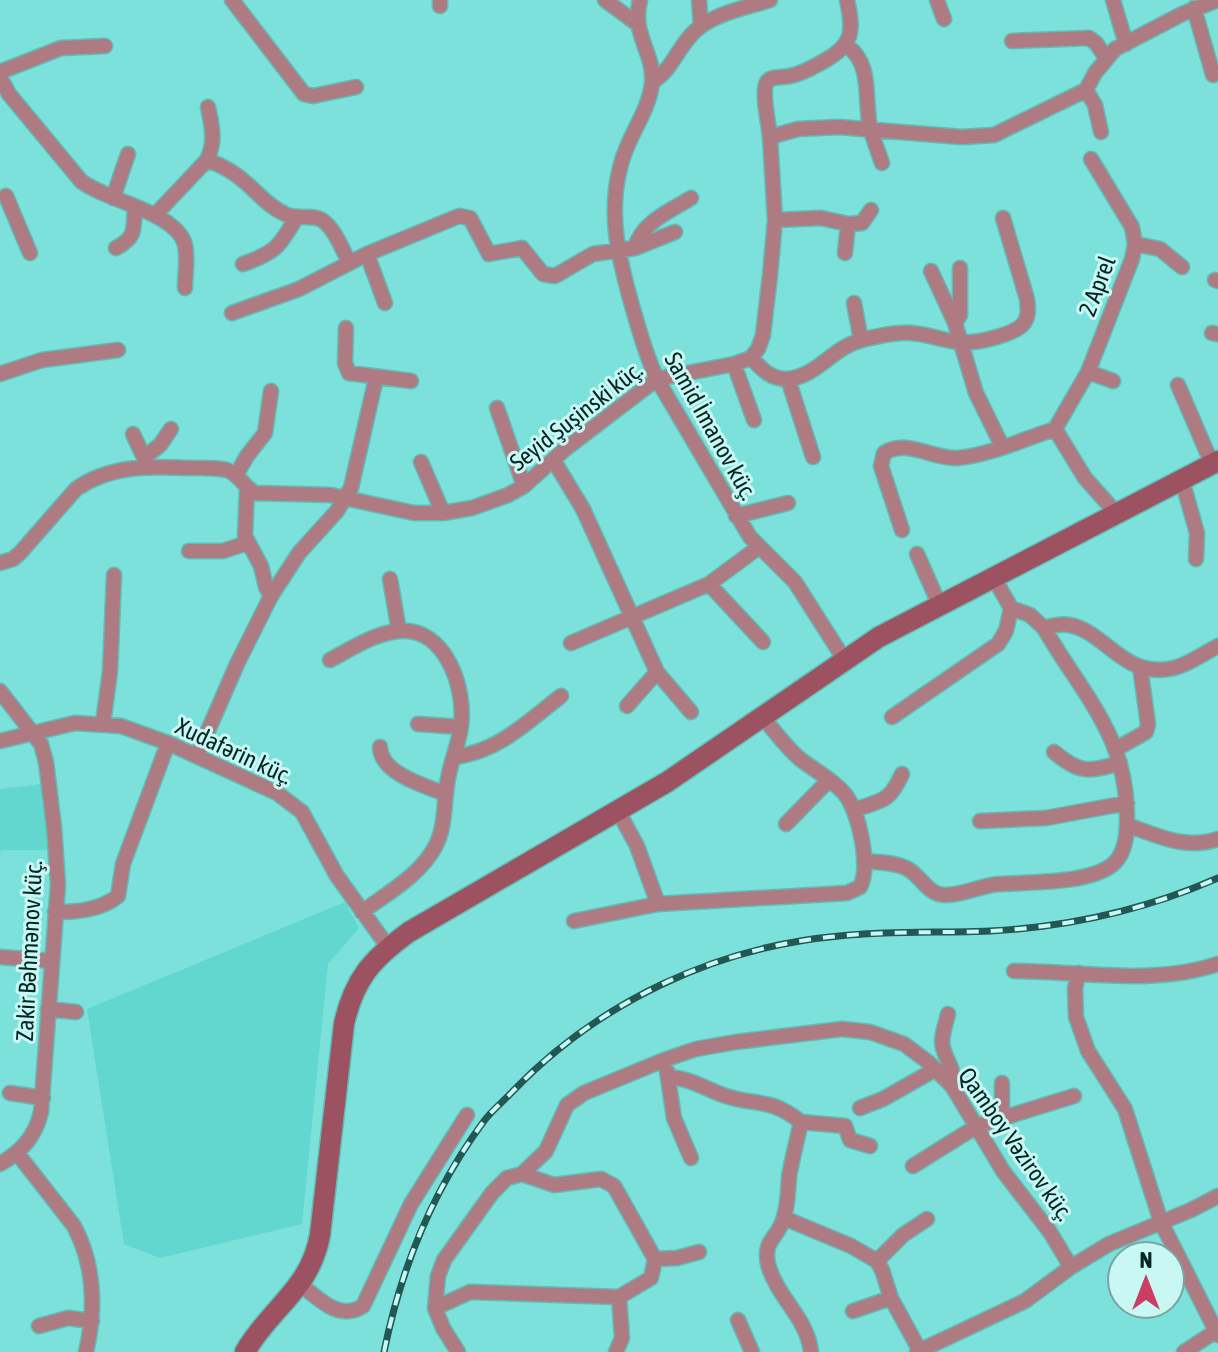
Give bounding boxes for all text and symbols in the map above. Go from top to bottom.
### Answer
street label: 2 Aprel [1073,252,1121,320]
street label: Samid İmanov küç. [659,348,763,504]
street label: Seyid Şuşinski küç. [504,356,648,476]
street label: Xudafərin küç. [172,712,296,790]
street label: Zakir Bəhmənov küç. [11,860,47,1042]
street label: Qamboy Vəzirov küç. [953,1062,1079,1226]
north arrow [1106,1240,1186,1320]
text: N [1140,1247,1152,1273]

